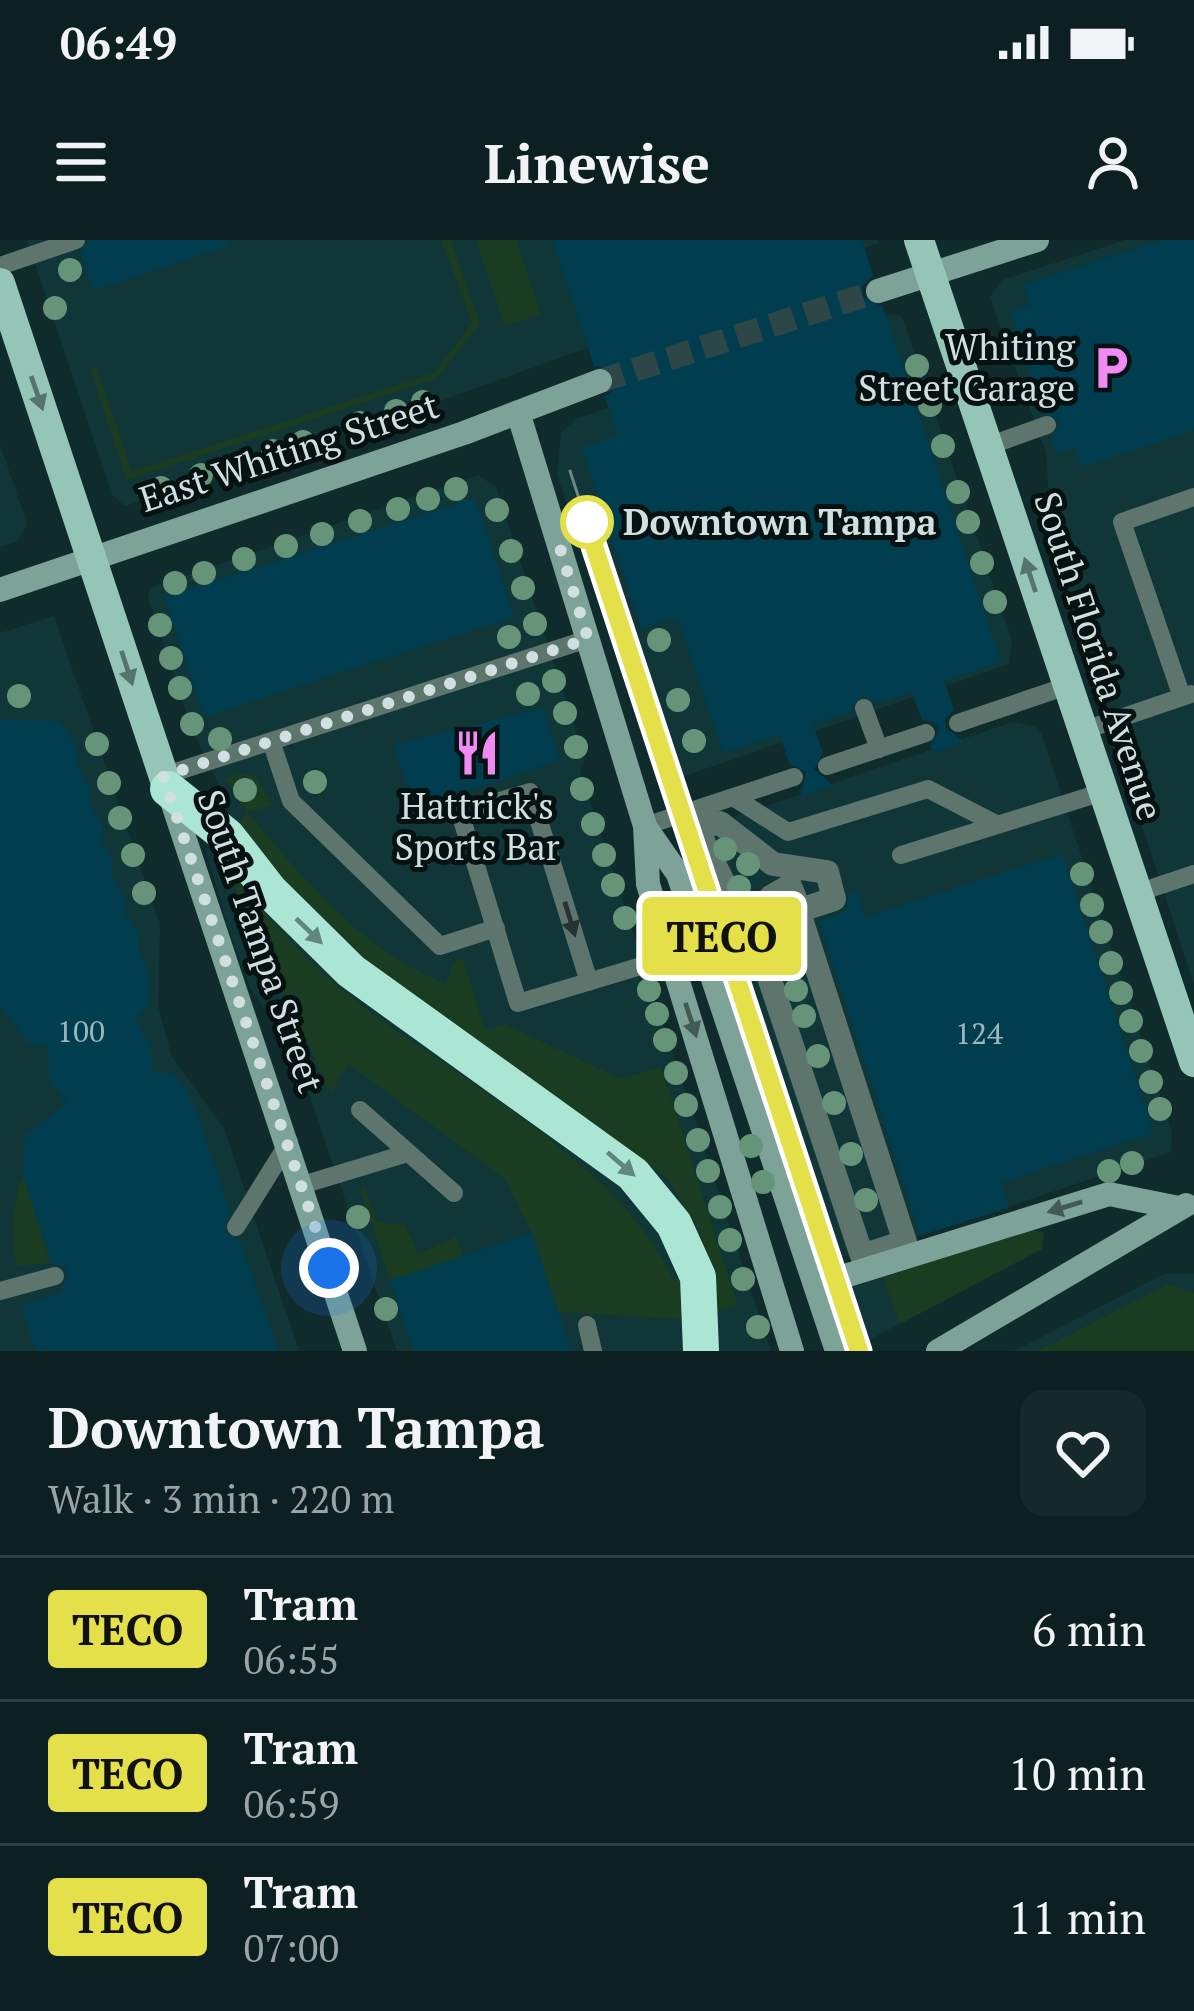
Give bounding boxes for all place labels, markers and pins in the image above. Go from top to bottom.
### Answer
place label: Whiting Street Garage [858,323,1076,411]
parking icon: Whiting Street Garage [1086,343,1136,393]
marker: Downtown Tampa [562,497,612,547]
place label: Downtown Tampa [623,498,937,545]
restaurant icon: Hattrick's Sports Bar [452,728,502,778]
place label: Hattrick's Sports Bar [394,782,560,870]

